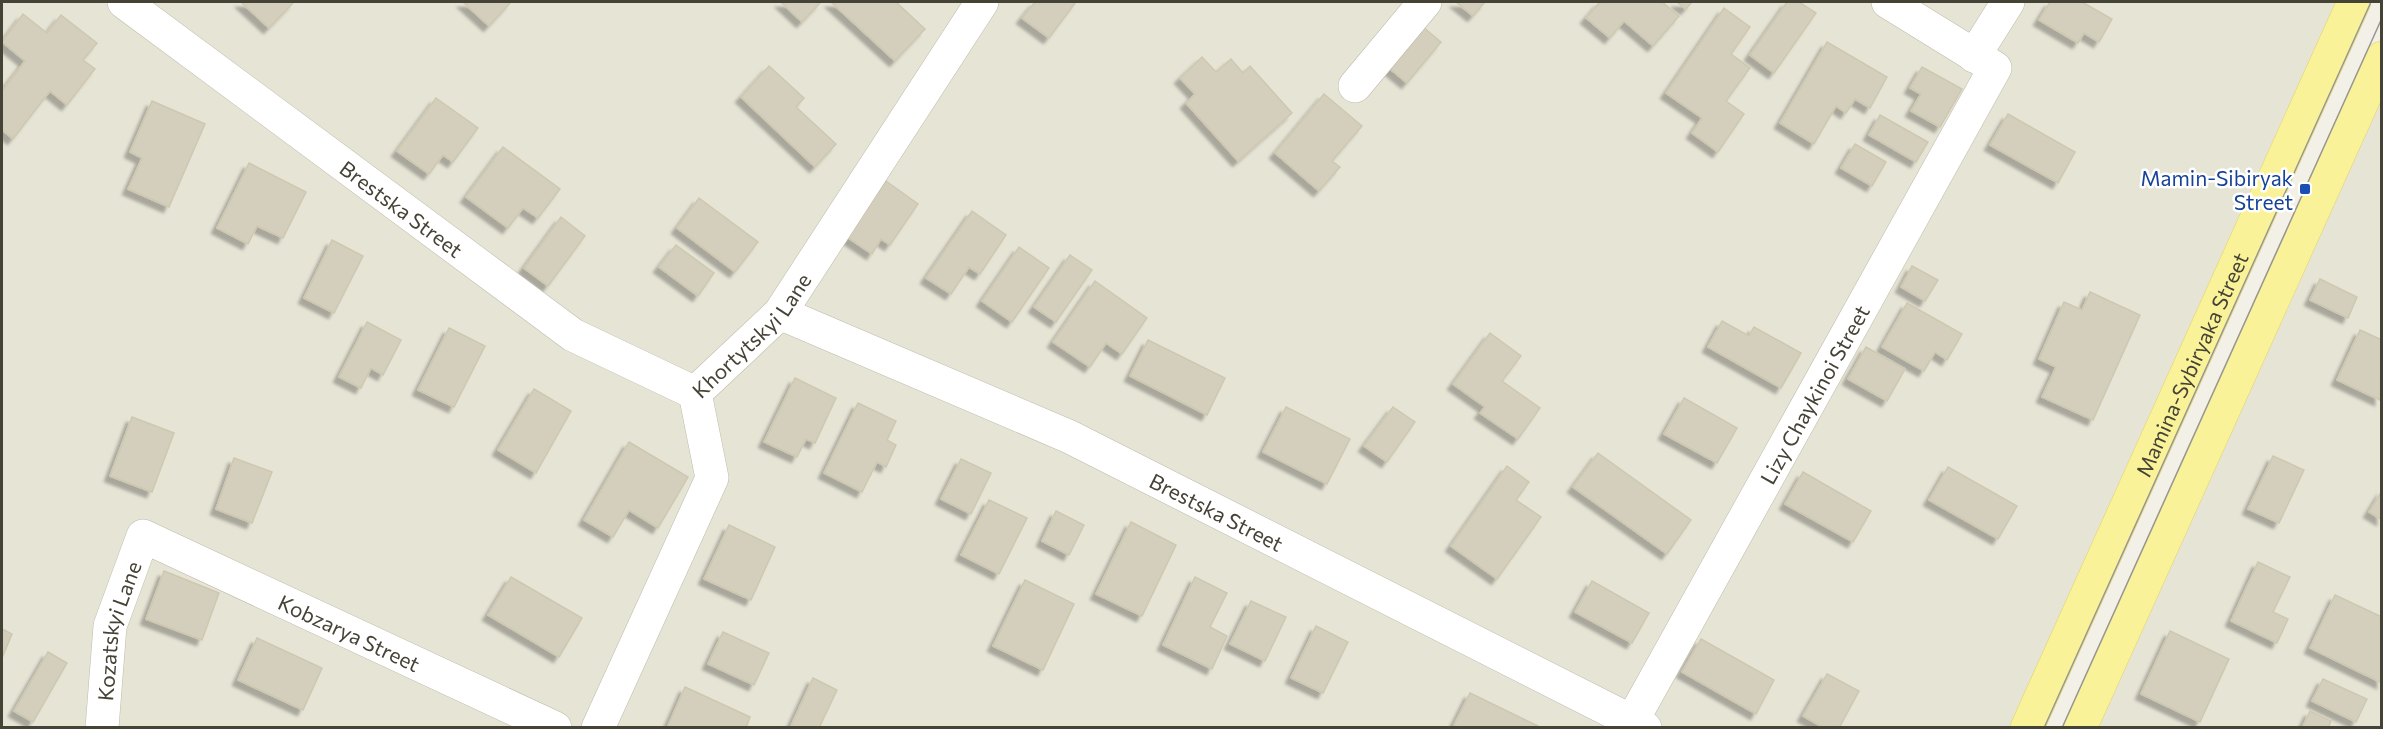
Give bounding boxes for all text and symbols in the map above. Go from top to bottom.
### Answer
street label: Brestska Street [336,155,468,262]
place label: Mamin-Sibiryak Street [2141,165,2293,214]
marker: Mamin-Sibiryak Street [2298,182,2312,196]
street label: Mamina-Sybiryaka Street [2130,248,2252,480]
street label: Khortytskyi Lane [686,268,815,402]
street label: Lizy Chaykinoi Street [1754,300,1873,488]
street label: Brestska Street [1146,467,1288,555]
street label: Kozatskyi Lane [92,558,145,702]
street label: Kobzarya Street [275,589,424,676]

